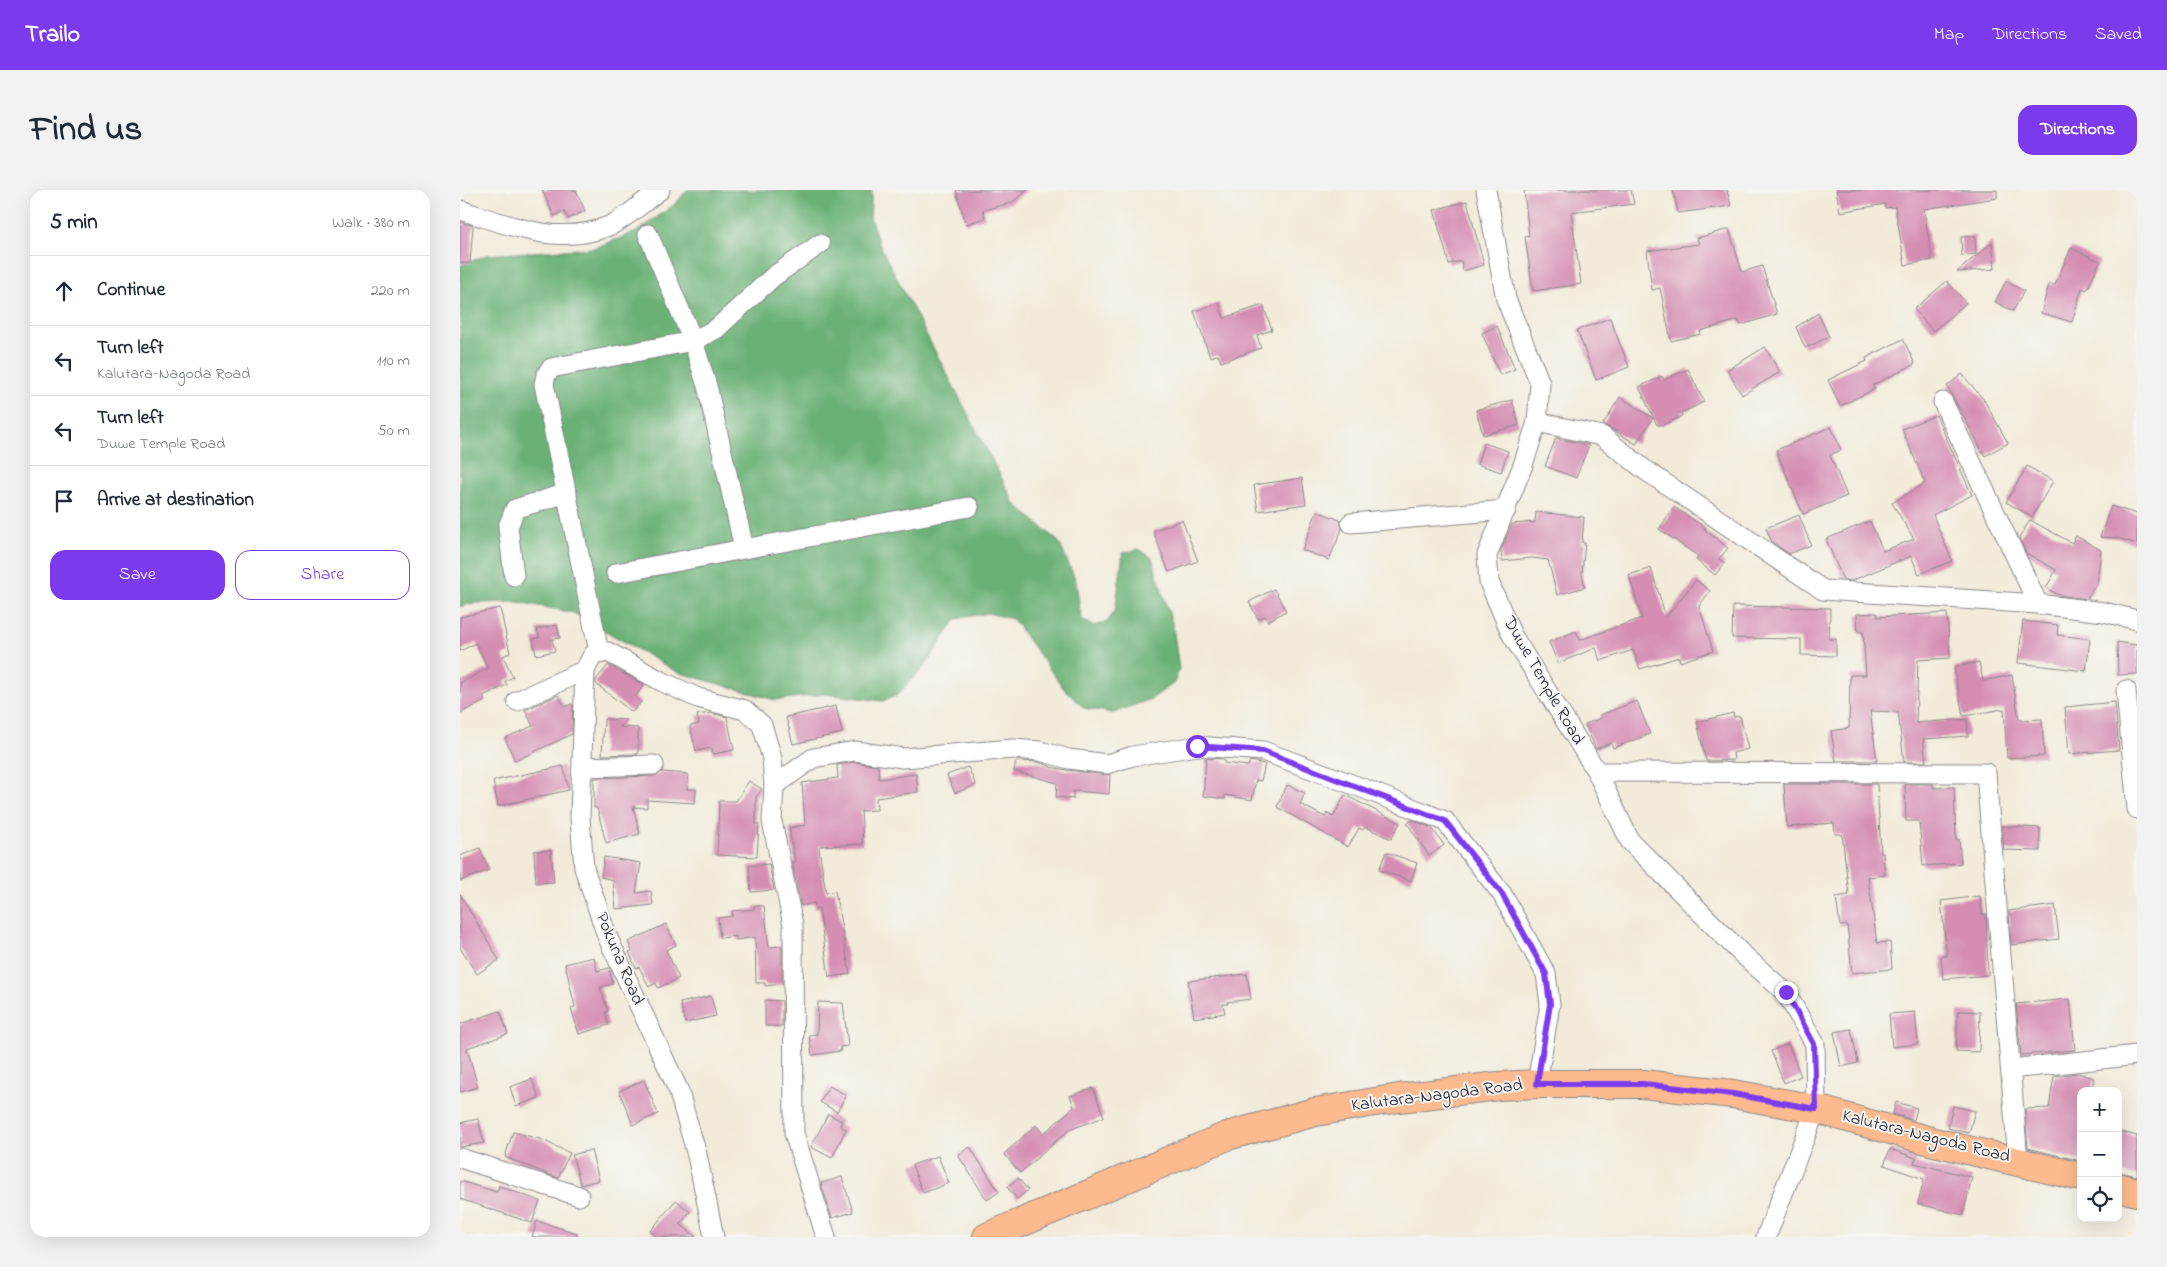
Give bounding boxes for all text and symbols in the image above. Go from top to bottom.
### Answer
text: Trailo [25,18,80,53]
text: Map [1934,22,1964,48]
text: Directions [1992,22,2067,48]
text: Saved [2095,22,2142,48]
text: Find us [30,105,142,156]
button: Directions [2018,105,2137,155]
text: 5 min [50,208,98,238]
text: Walk · 380 m [332,211,410,235]
icon: ahead [50,277,78,305]
text: Continue [97,277,165,304]
text: 220 m [371,279,410,303]
text: Turn left [97,335,164,362]
icon: left [50,347,78,375]
text: 110 m [376,349,410,373]
text: Kalutara-Nagoda Road [97,362,250,386]
text: Turn left [97,405,164,432]
icon: left [50,417,78,445]
text: 50 m [378,419,410,443]
text: Duwe Temple Road [97,432,225,456]
icon: arrive [50,487,78,515]
text: Arrive at destination [97,487,254,514]
button: Save [50,550,225,600]
button: Share [235,550,410,600]
street label: Duwe Temple Road [1495,611,1590,750]
route start [1186,735,1209,758]
street label: Pokuna Road [588,909,650,1009]
route end [1775,981,1798,1004]
street label: Kalutara-Nagoda Road [1350,1073,1524,1120]
map controls [2077,1087,2122,1222]
button: + [2077,1087,2122,1132]
street label: Kalutara-Nagoda Road [1839,1104,2013,1171]
button: − [2077,1132,2122,1177]
button: locate [2077,1177,2122,1222]

